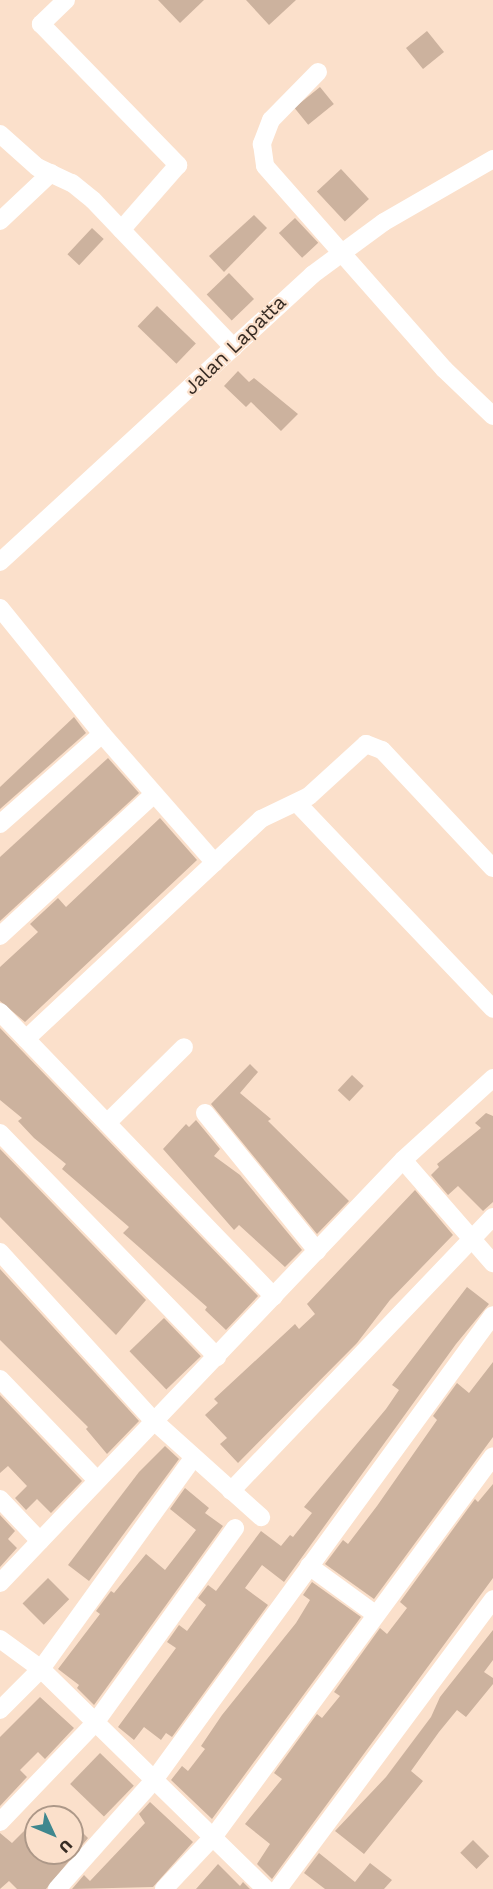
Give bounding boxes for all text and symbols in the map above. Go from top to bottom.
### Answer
street label: Jalan Lapatta [179,290,291,400]
north arrow [24,1805,84,1865]
text: U [55,1836,77,1857]

